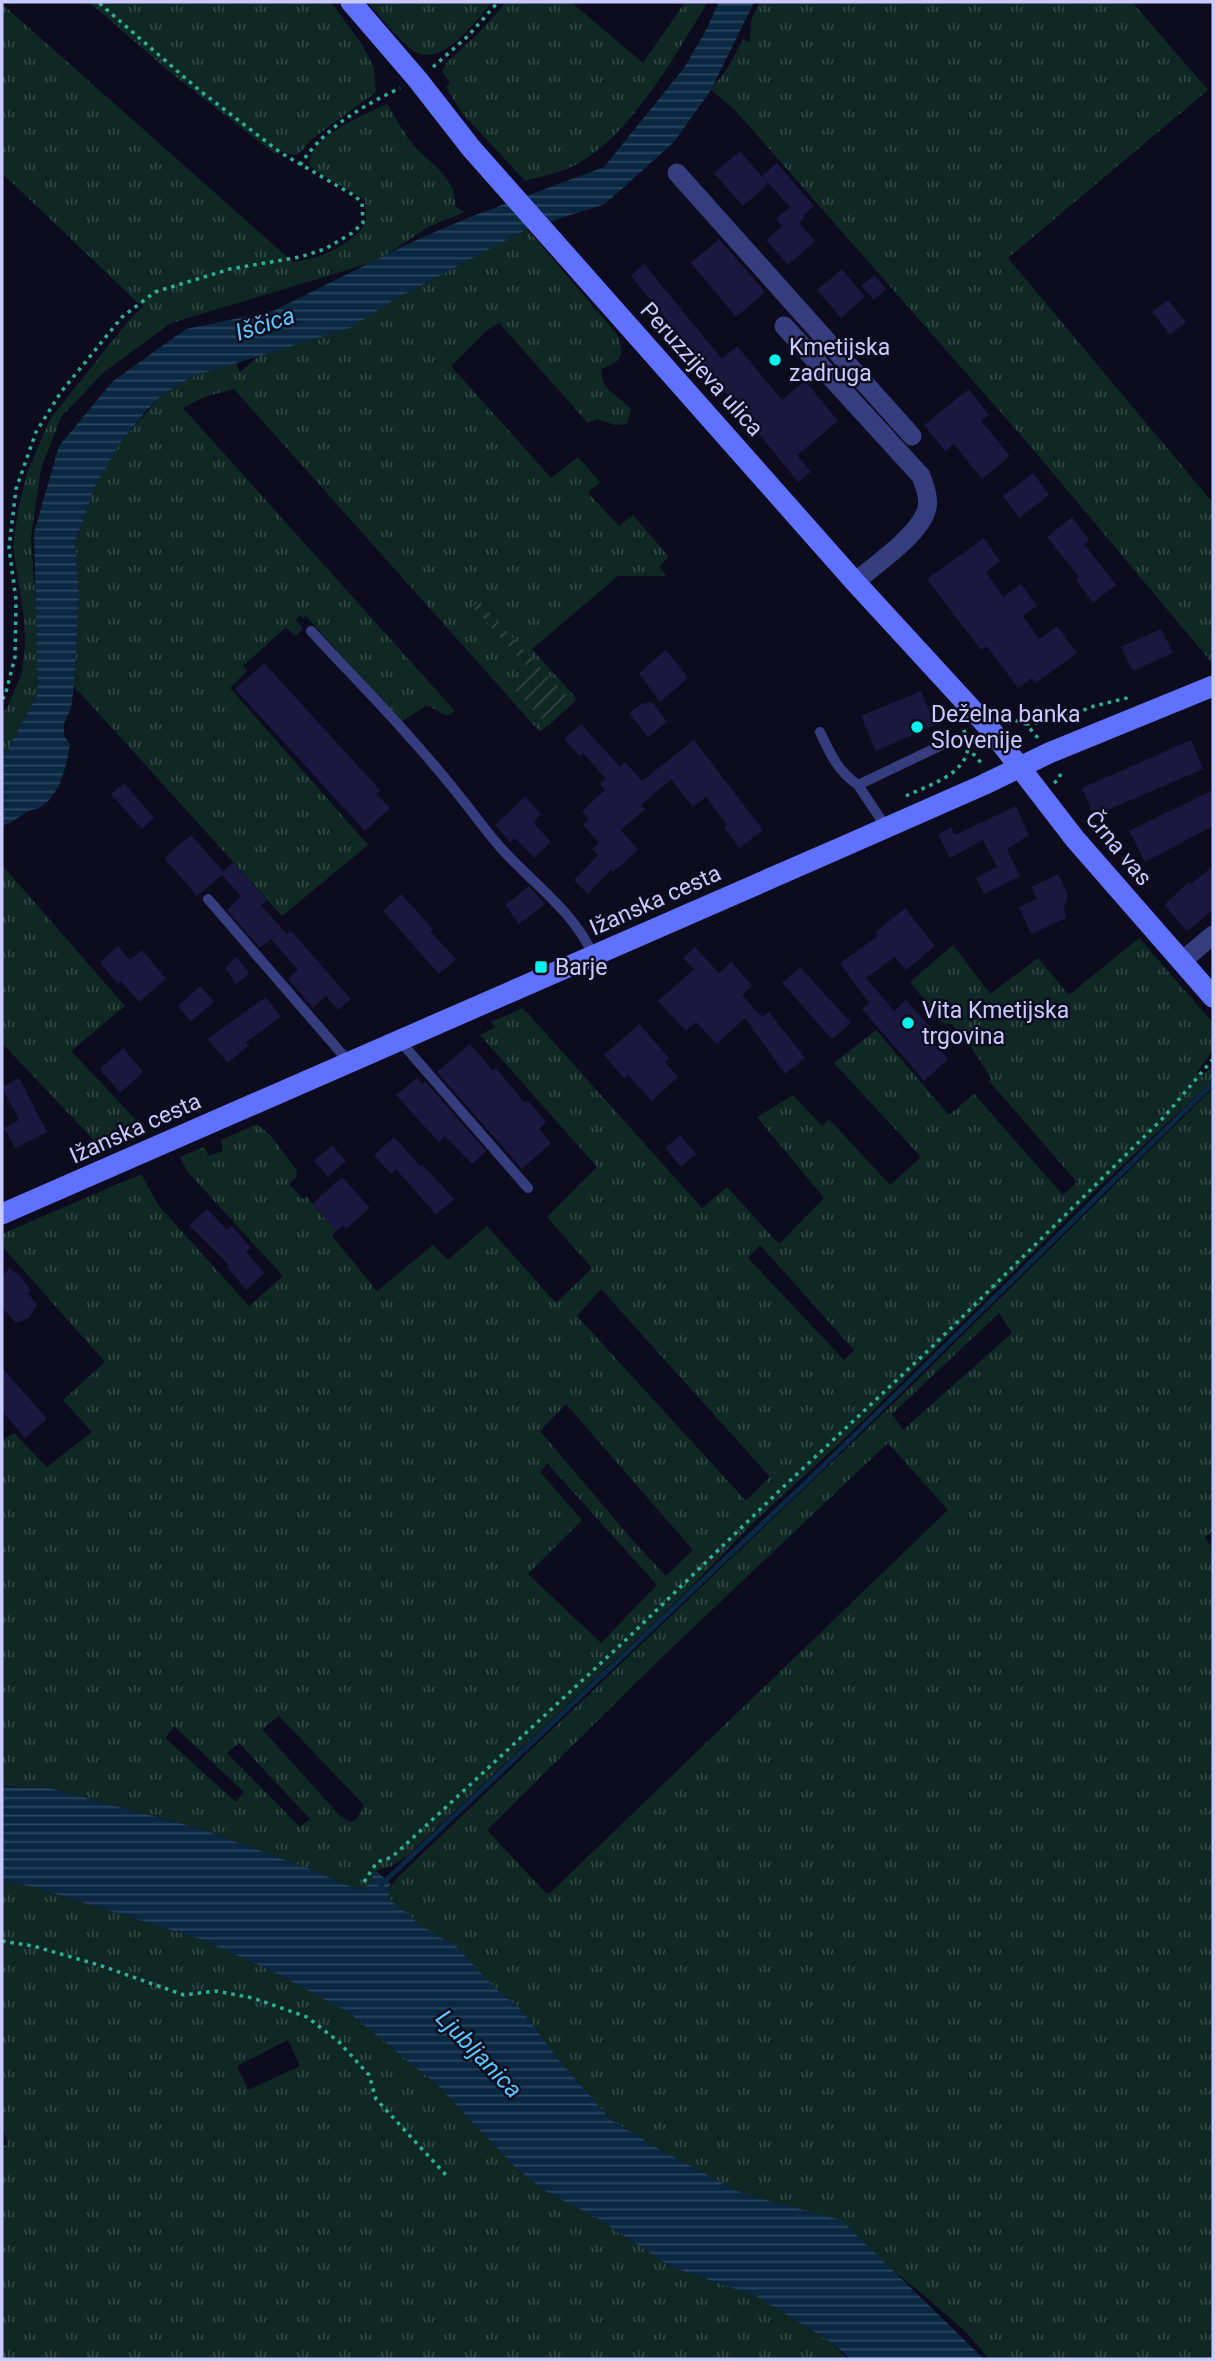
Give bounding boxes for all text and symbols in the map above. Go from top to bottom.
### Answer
street label: Peruzzijeva ulica [635,297,769,442]
water label: Iščica [232,301,298,347]
place label: Kmetijska zadruga [789,334,890,387]
marker: Kmetijska zadruga [767,352,783,368]
place label: Deželna banka Slovenije [931,701,1081,754]
marker: Deželna banka Slovenije [909,719,925,735]
street label: Črna vas [1080,804,1159,891]
street label: Ižanska cesta [585,859,725,941]
place label: Barje [555,954,607,981]
marker: Barje [533,959,549,975]
place label: Vita Kmetijska trgovina [922,997,1069,1050]
marker: Vita Kmetijska trgovina [900,1015,916,1031]
street label: Ižanska cesta [65,1087,205,1169]
water label: Ljubljanica [430,2004,528,2104]

